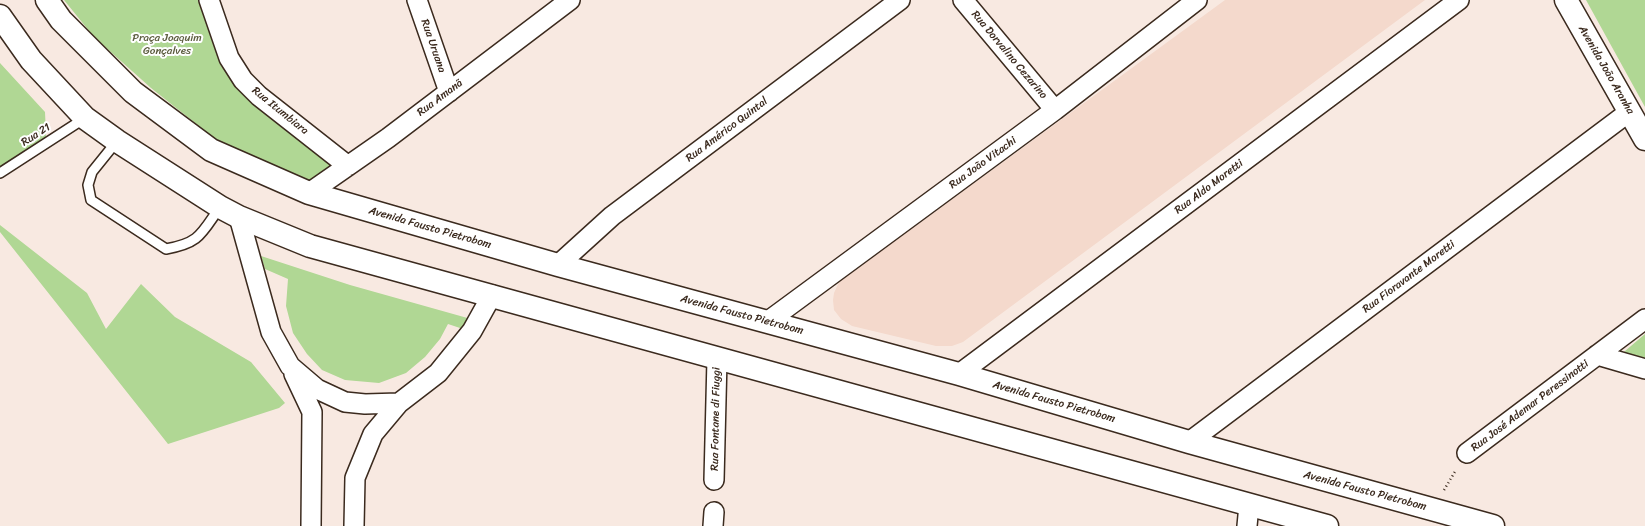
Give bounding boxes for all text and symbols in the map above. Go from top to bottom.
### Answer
street label: Rua Dorvalino Cezarino [968,8,1050,102]
street label: Rua Uruana [418,18,448,74]
street label: Avenida João Aranha [1575,23,1637,117]
park label: Praça Joaquim Gonçalves [132,31,202,57]
street label: Rua Amanã [415,77,465,119]
street label: Rua Itumbiara [249,84,311,138]
street label: Rua Américo Quintal [683,95,771,165]
street label: Rua 21 [19,121,53,149]
street label: Rua João Vitachi [947,134,1019,192]
street label: Rua Aldo Moretti [1172,157,1246,217]
street label: Avenida Fausto Pietrobom [367,204,493,252]
street label: Rua Fioravante Moretti [1360,238,1458,316]
street label: Avenida Fausto Pietrobom [679,292,805,338]
street label: Rua José Ademar Peressinotti [1469,357,1591,455]
street label: Rua Fontane di Fiuggi [708,367,724,471]
street label: Avenida Fausto Pietrobom [991,378,1117,426]
street label: Avenida Fausto Pietrobom [1302,468,1428,514]

